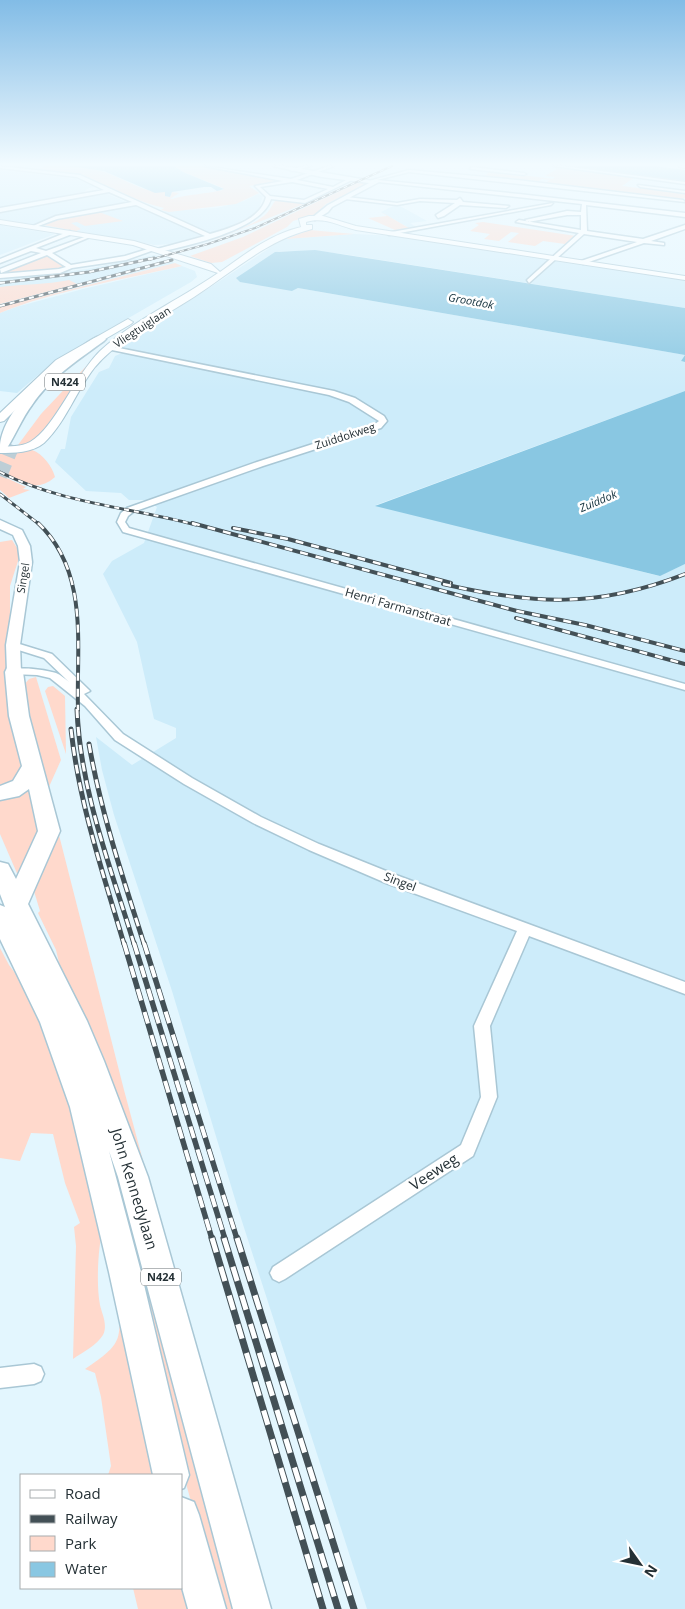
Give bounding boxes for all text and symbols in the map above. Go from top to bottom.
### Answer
water label: Grootdok [447,289,496,312]
street label: Vliegtuiglaan [110,302,173,351]
road number: N424 [45,374,85,391]
street label: Zuiddokweg [313,419,377,452]
water label: Zuiddok [576,486,619,516]
street label: Singel [13,562,32,594]
street label: Henri Farmanstraat [343,583,453,630]
street label: Singel [382,868,419,895]
street label: John Kennedylaan [106,1124,163,1252]
street label: Veeweg [405,1148,462,1194]
road number: N424 [141,1268,181,1286]
legend [20,1474,182,1589]
text: Road [65,1483,101,1503]
text: Railway [65,1508,118,1528]
text: Park [65,1533,96,1553]
north arrow [615,1539,665,1589]
text: Water [65,1558,107,1578]
text: N [640,1561,662,1581]

